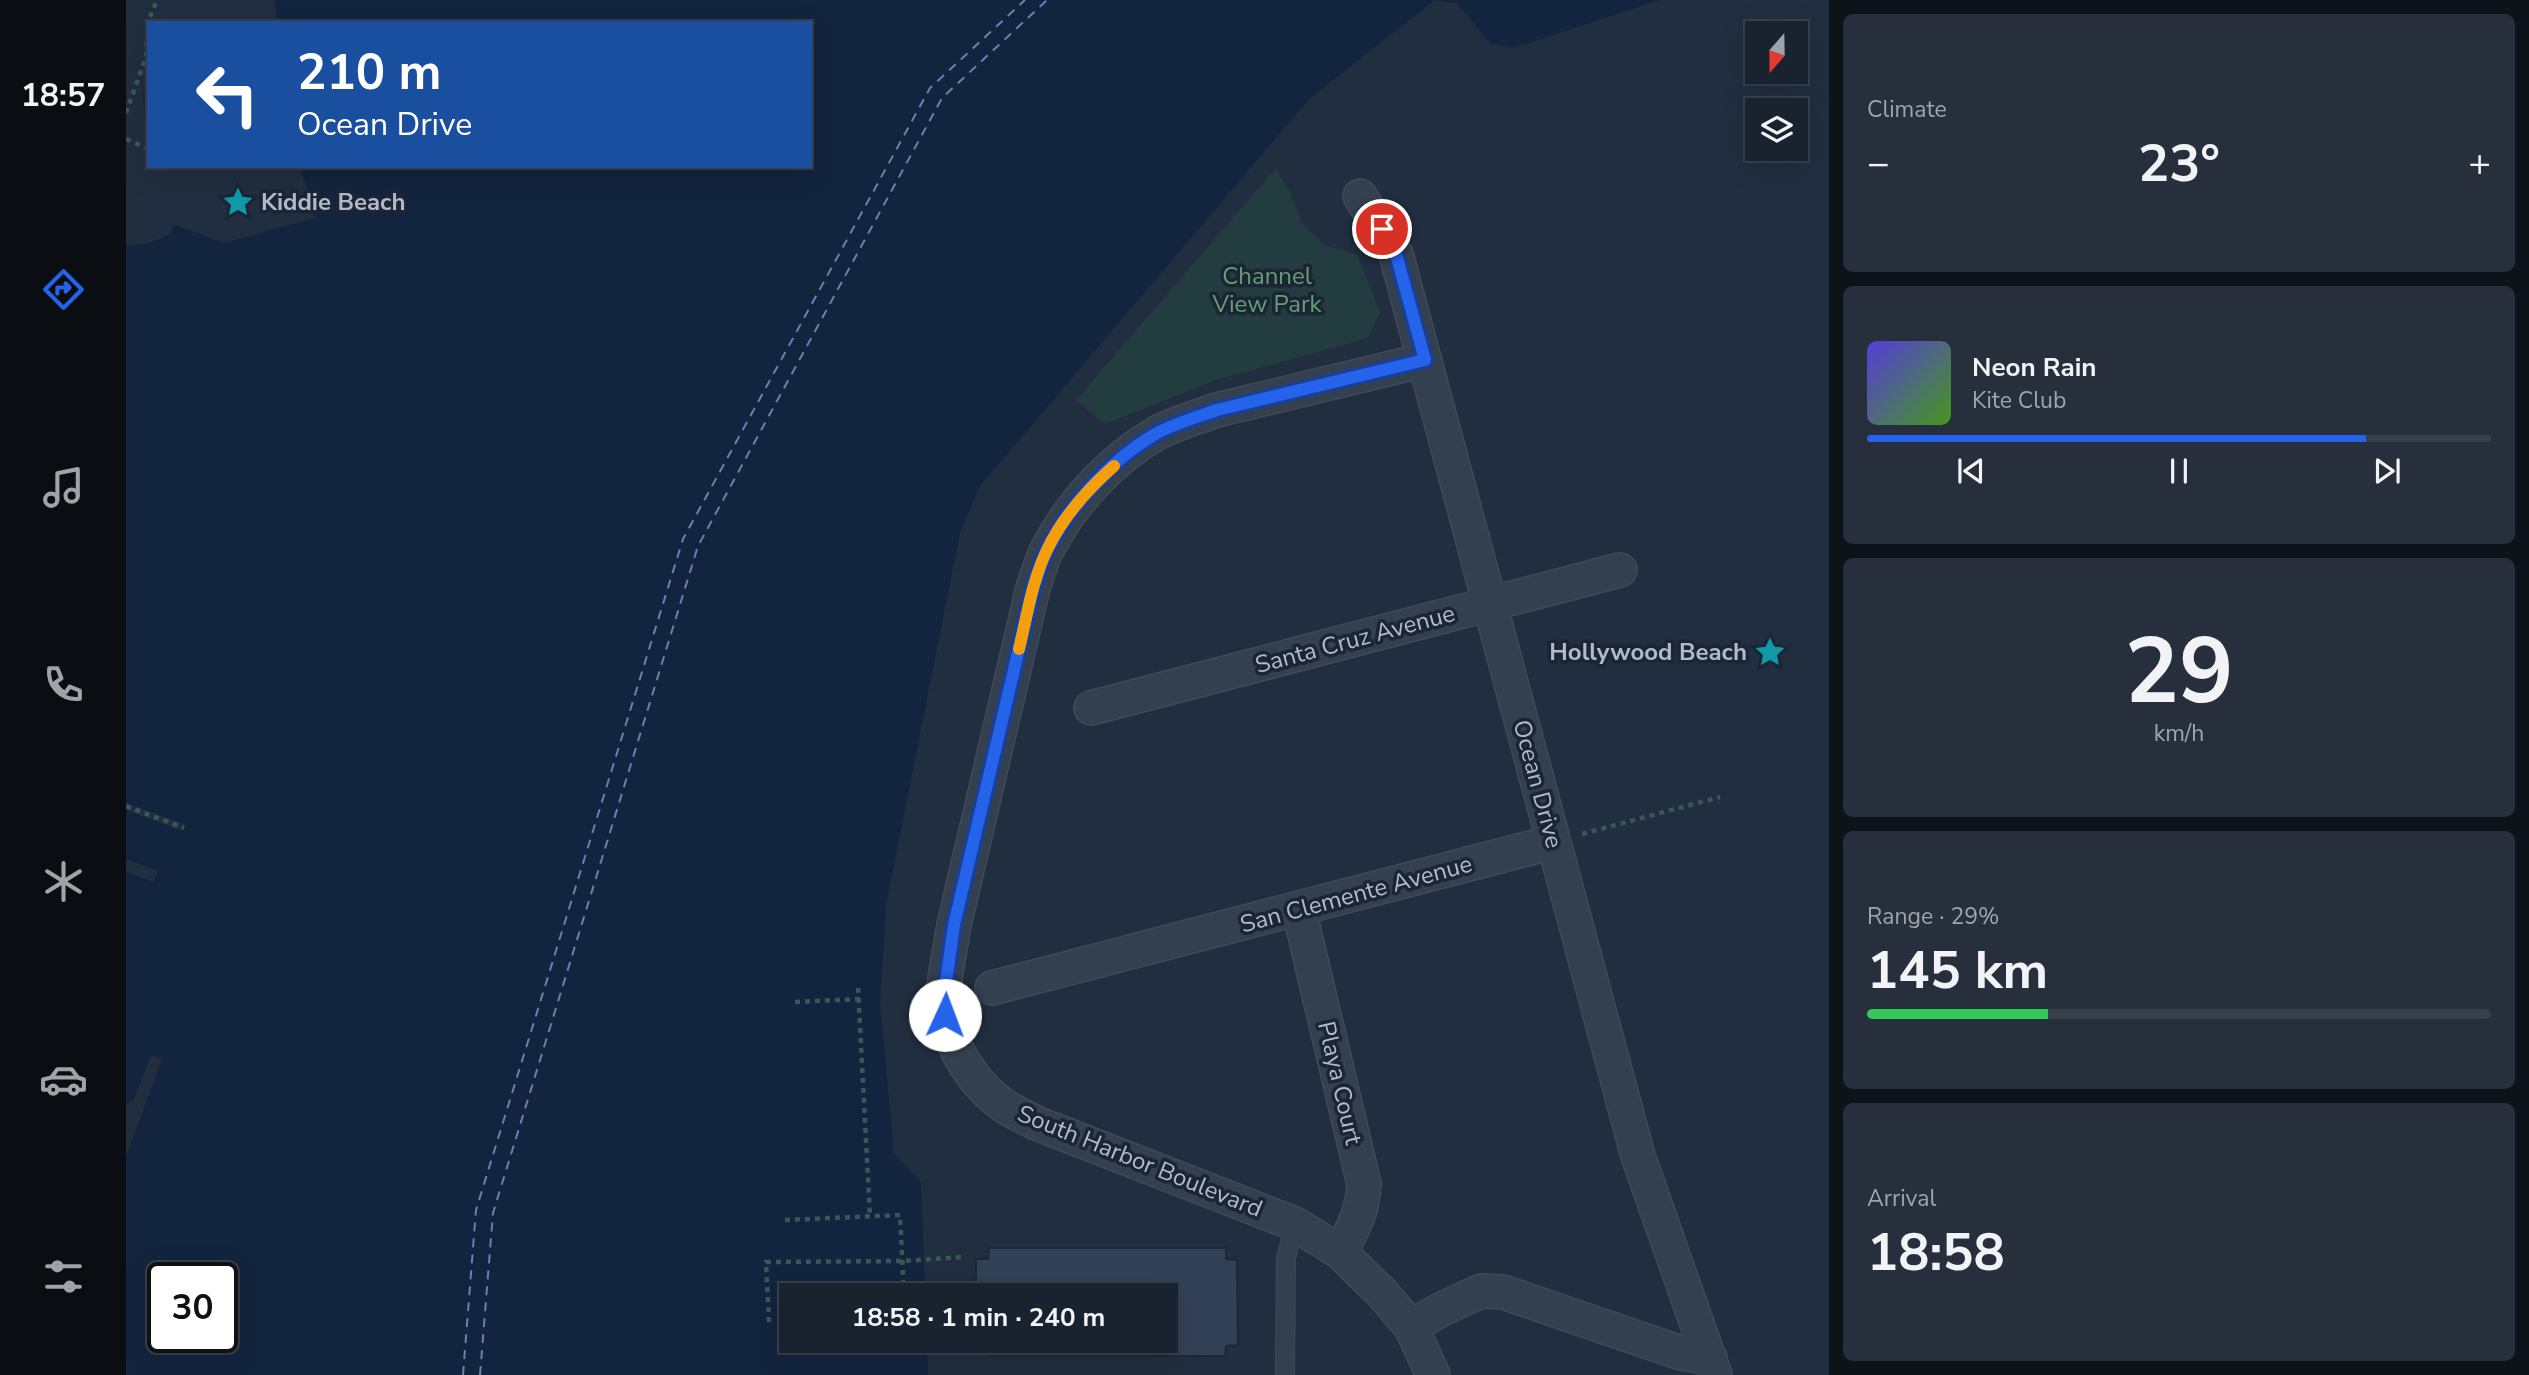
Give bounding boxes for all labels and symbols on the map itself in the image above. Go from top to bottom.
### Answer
north arrow [1745,21,1808,84]
place icon: Kiddie Beach [221,185,255,219]
place label: Kiddie Beach [261,186,405,218]
pin [1352,199,1412,259]
park label: Channel View Park [1212,260,1322,320]
street label: Santa Cruz Avenue [1252,597,1458,681]
place icon: Hollywood Beach [1753,635,1787,669]
place label: Hollywood Beach [1549,636,1747,668]
street label: Ocean Drive [1506,716,1570,852]
street label: San Clemente Avenue [1236,848,1476,940]
position arrow [908,978,982,1052]
street label: Playa Court [1310,1018,1370,1148]
street label: South Harbor Boulevard [1013,1097,1267,1225]
speed limit sign: 30 [147,1262,238,1353]

